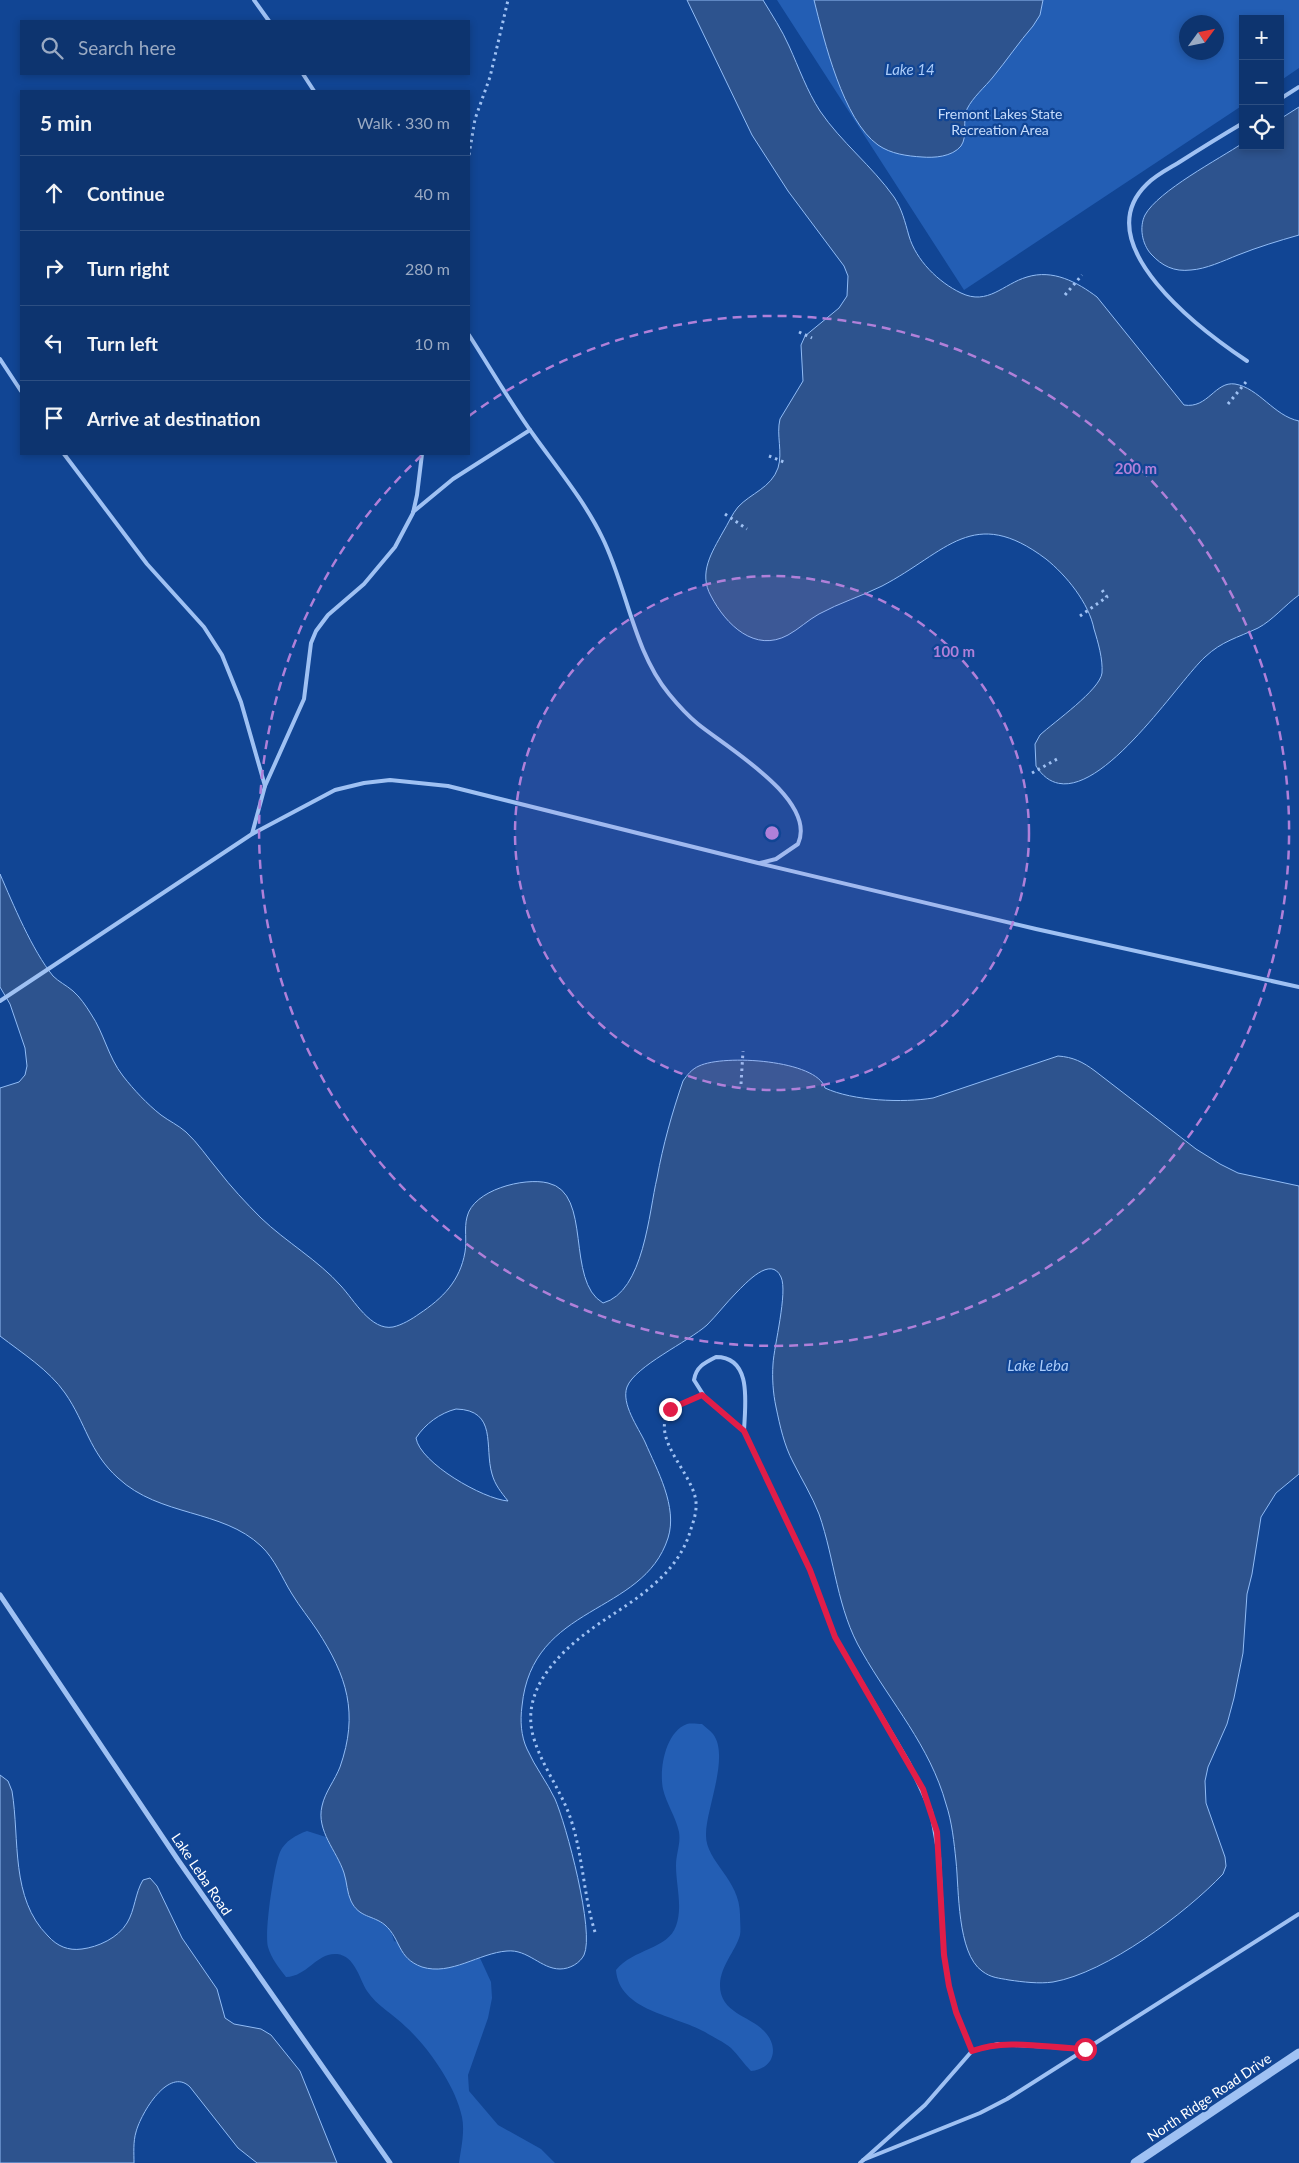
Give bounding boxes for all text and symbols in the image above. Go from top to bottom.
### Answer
north arrow [1179,15,1224,60]
map controls [1239,15,1284,150]
button: + [1239,15,1284,60]
search box [20,20,470,75]
icon: search [38,34,66,62]
text: Search here [78,36,176,59]
water label: Lake 14 [885,60,935,78]
button: − [1239,60,1284,105]
park label: Fremont Lakes State Recreation Area [938,105,1062,138]
button: locate [1239,105,1284,150]
text: 5 min [40,110,92,135]
text: Walk · 330 m [357,113,450,132]
icon: ahead [40,179,68,207]
text: Continue [87,182,165,205]
text: 40 m [414,184,450,203]
icon: right [40,254,68,282]
text: Turn right [87,257,169,280]
text: 280 m [405,259,450,278]
icon: left [40,329,68,357]
text: Turn left [87,332,158,355]
text: 10 m [414,334,450,353]
icon: arrive [40,404,68,432]
text: Arrive at destination [87,407,260,430]
text: 200 m [1115,459,1157,477]
text: 100 m [933,642,975,660]
centre of rings [763,824,781,842]
water label: Lake Leba [1007,1356,1069,1374]
route end [659,1398,682,1421]
street label: Lake Leba Road [168,1830,236,1918]
route start [1074,2038,1097,2061]
street label: North Ridge Road Drive [1144,2049,1274,2145]

